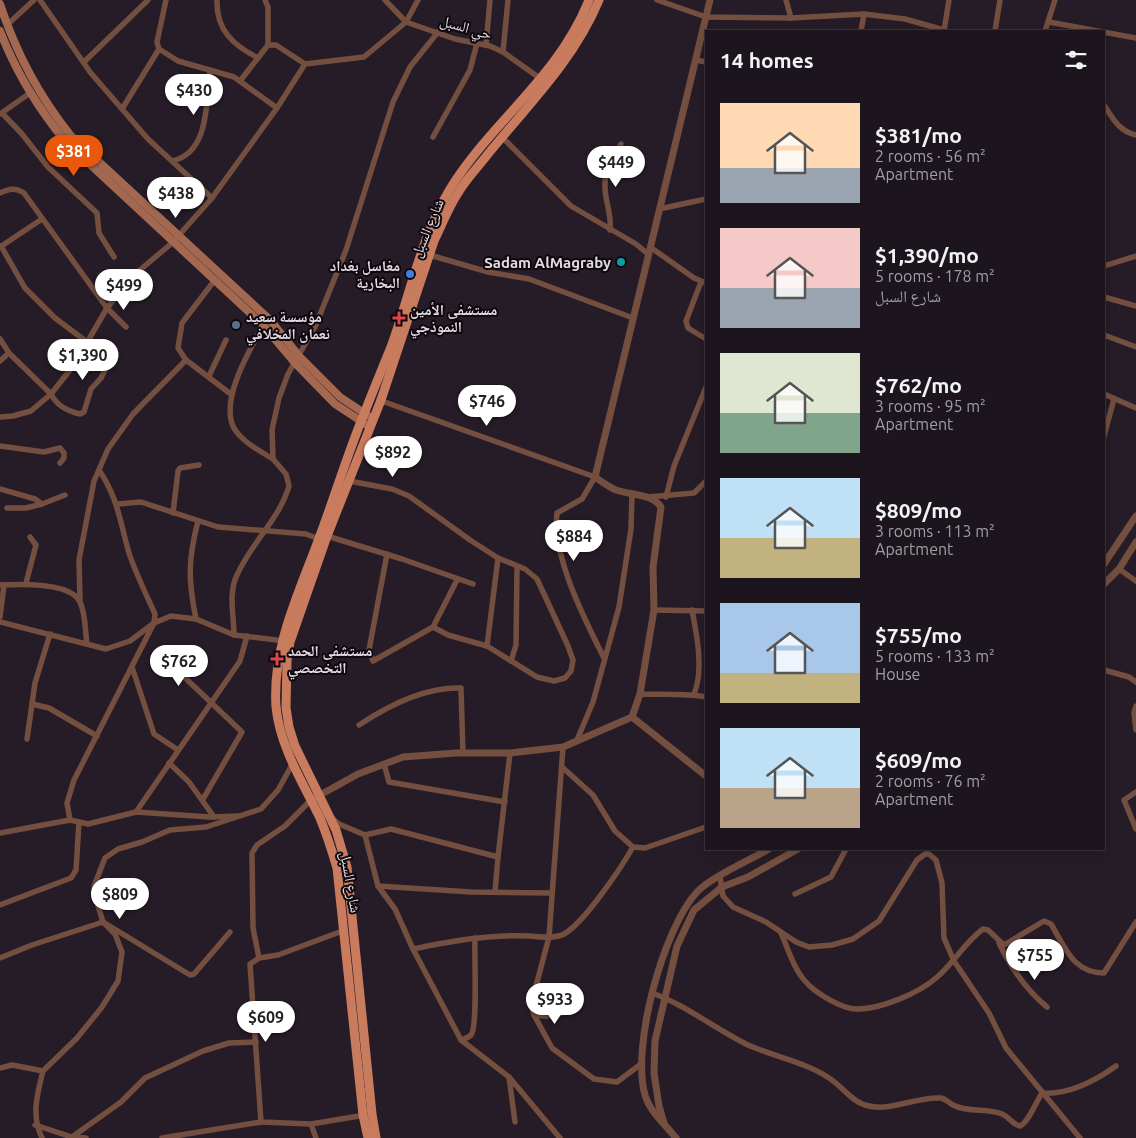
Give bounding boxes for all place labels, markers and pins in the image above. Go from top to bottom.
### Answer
pin: $430 [164,74,224,116]
pin: $381 [44,134,104,177]
pin: $449 [586,146,646,188]
pin: $438 [146,176,206,219]
place label: Sadam AlMagraby [484,254,611,271]
marker: Sadam AlMagraby [615,256,627,268]
place label: مغاسل بغداد البخارية [330,257,400,291]
pin: $499 [94,268,154,311]
marker: مغاسل بغداد البخارية [404,268,416,280]
place label: مستشفى الأمين النموذجي [410,301,497,338]
place label: مؤسسة سعيد نعمان المخلافي [246,308,330,345]
marker: مستشفى الأمين النموذجي [392,311,406,325]
marker: مؤسسة سعيد نعمان المخلافي [230,319,242,331]
pin: $1,390 [42,338,124,381]
pin: $746 [457,384,517,427]
pin: $892 [363,436,423,478]
pin: $884 [544,520,604,562]
place label: مستشفى الحمد التخصصي [288,642,372,679]
pin: $762 [149,644,209,687]
marker: مستشفى الحمد التخصصي [270,652,284,666]
pin: $809 [90,878,150,920]
pin: $755 [1005,938,1065,981]
pin: $933 [525,982,585,1025]
pin: $609 [236,1000,296,1043]

